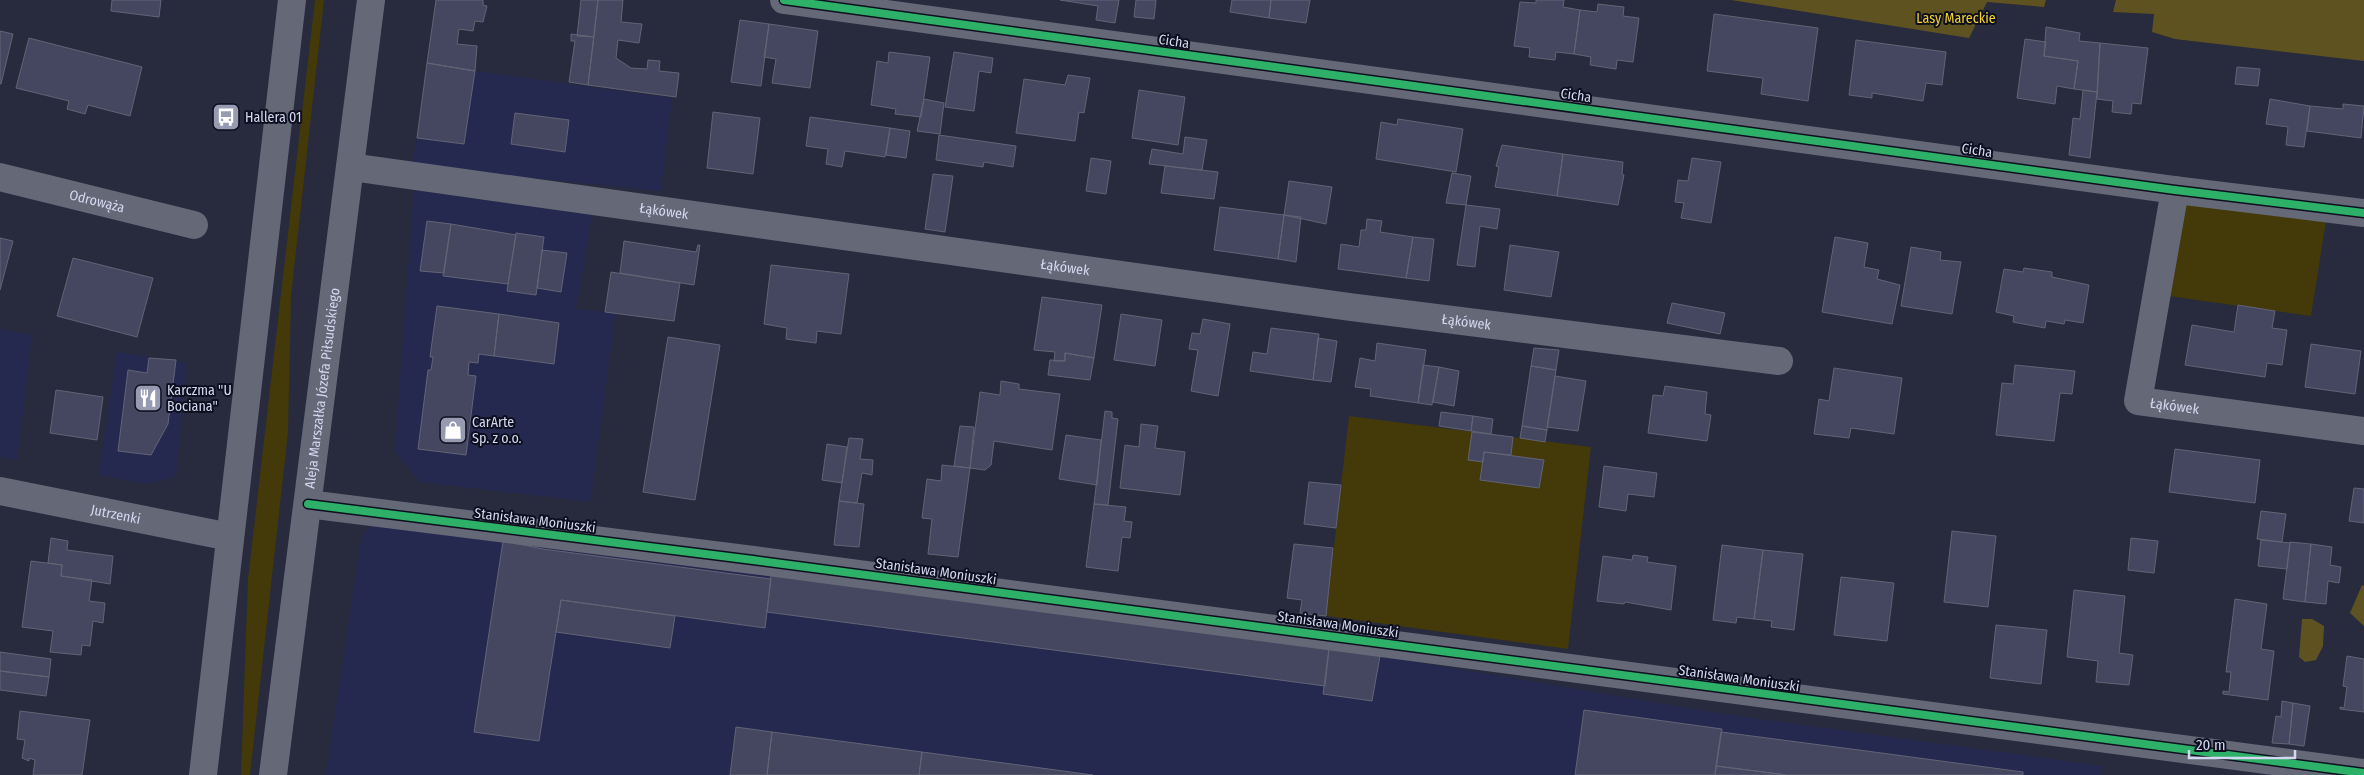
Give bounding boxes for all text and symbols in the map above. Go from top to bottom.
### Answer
park label: Lasy Mareckie [1916,10,1996,27]
street label: Cicha [1157,31,1191,52]
street label: Cicha [1559,85,1593,106]
bus stop icon: Hallera 01 [211,102,241,132]
place label: Hallera 01 [245,109,301,126]
street label: Cicha [1960,140,1994,161]
street label: Odrowąża [68,186,126,217]
street label: Łąkówek [638,199,690,223]
street label: Łąkówek [1039,256,1091,279]
street label: Aleja Marszałka Józefa Piłsudskiego [301,287,344,489]
street label: Łąkówek [1441,311,1492,334]
place label: Karczma "U Bociana" [167,382,232,415]
restaurant icon: Karczma "U Bociana" [133,383,163,413]
street label: Łąkówek [2149,395,2201,418]
place label: CarArte Sp. z o.o. [472,414,522,447]
shop icon: CarArte Sp. z o.o. [438,415,468,445]
street label: Jutrzenki [89,501,142,528]
street label: Stanisława Moniuszki [473,505,597,536]
street label: Stanisława Moniuszki [874,555,998,588]
street label: Stanisława Moniuszki [1276,608,1400,641]
street label: Stanisława Moniuszki [1677,662,1801,695]
scale bar [2189,728,2295,760]
text: 20 m [2196,736,2226,754]

